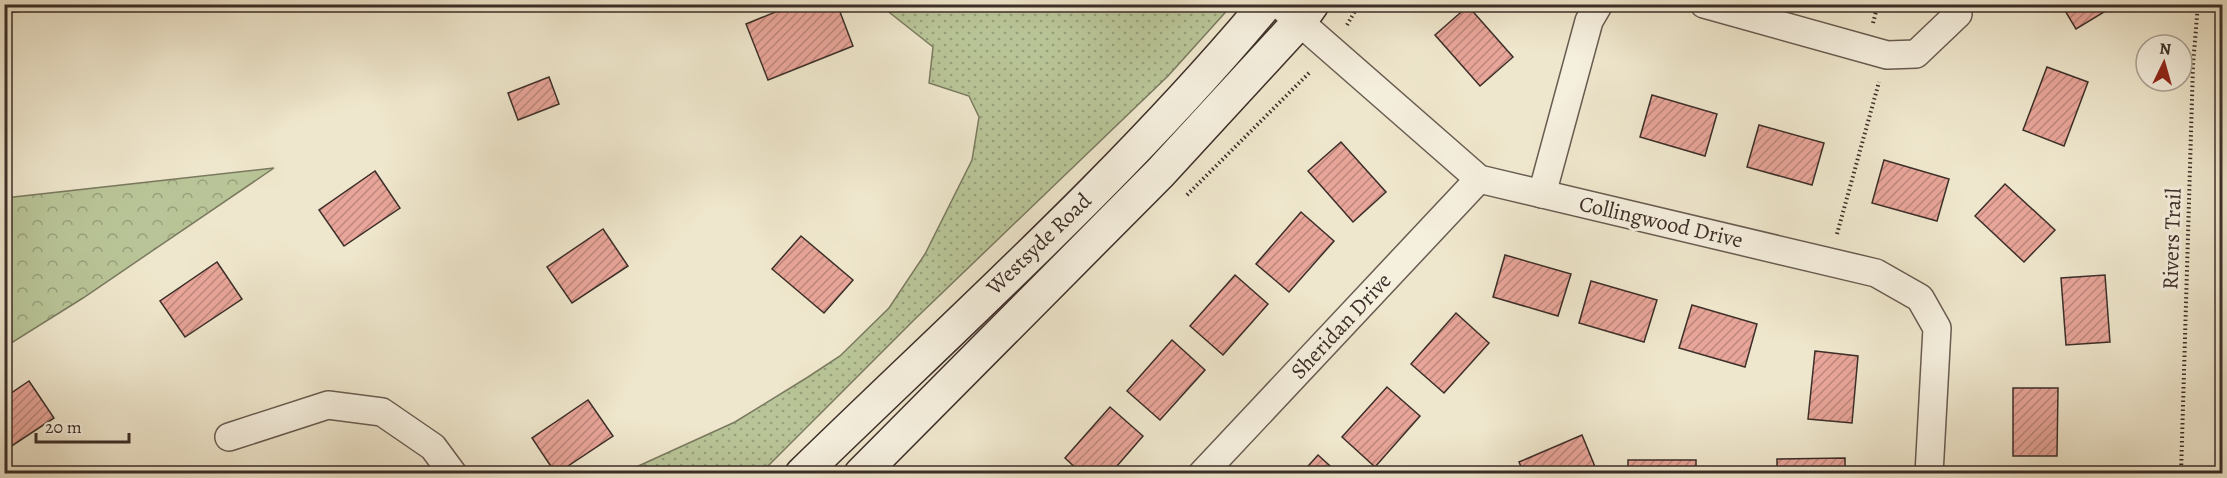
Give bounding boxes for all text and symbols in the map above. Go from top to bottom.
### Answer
north arrow [2134,33,2194,93]
text: N [2158,38,2172,61]
street label: Westsyde Road [979,186,1098,302]
street label: Rivers Trail [2155,188,2189,290]
street label: Collingwood Drive [1576,189,1746,255]
street label: Sheridan Drive [1284,266,1398,386]
scale bar [36,406,129,444]
text: 20 m [45,415,82,439]

